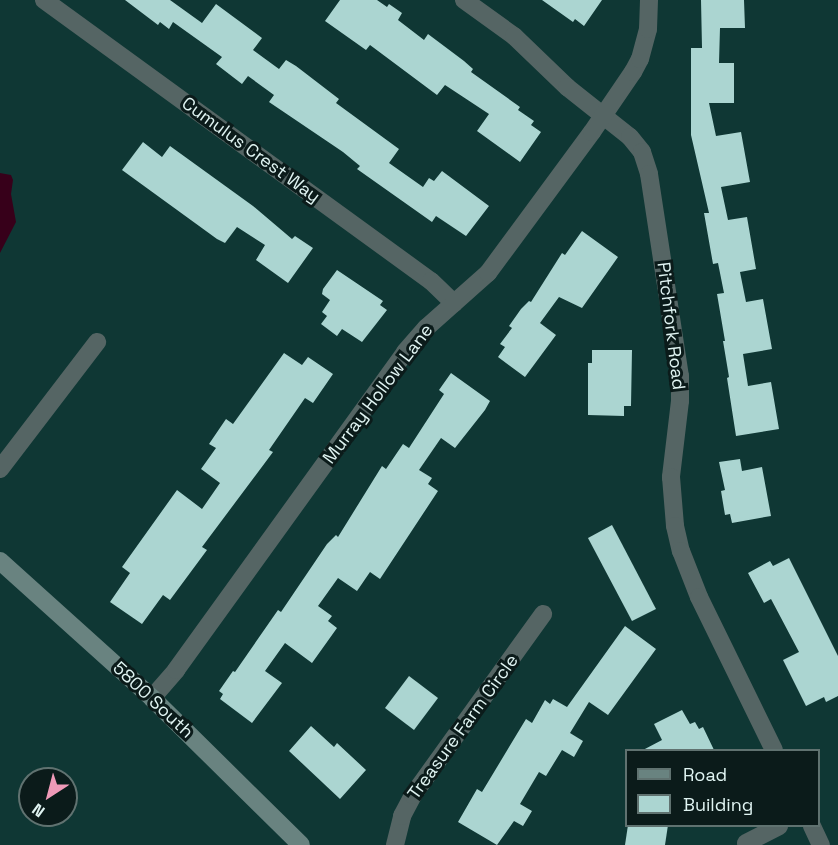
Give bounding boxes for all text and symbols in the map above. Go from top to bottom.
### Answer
street label: Cumulus Crest Way [177,92,325,208]
street label: Pitchfork Road [652,261,690,391]
street label: Murray Hollow Lane [318,320,438,468]
street label: Treasure Farm Circle [403,650,523,804]
street label: 5800 South [108,657,198,743]
legend [625,749,820,827]
text: Road [683,763,727,786]
north arrow [18,767,78,827]
text: Building [683,793,753,816]
text: N [28,799,49,822]

